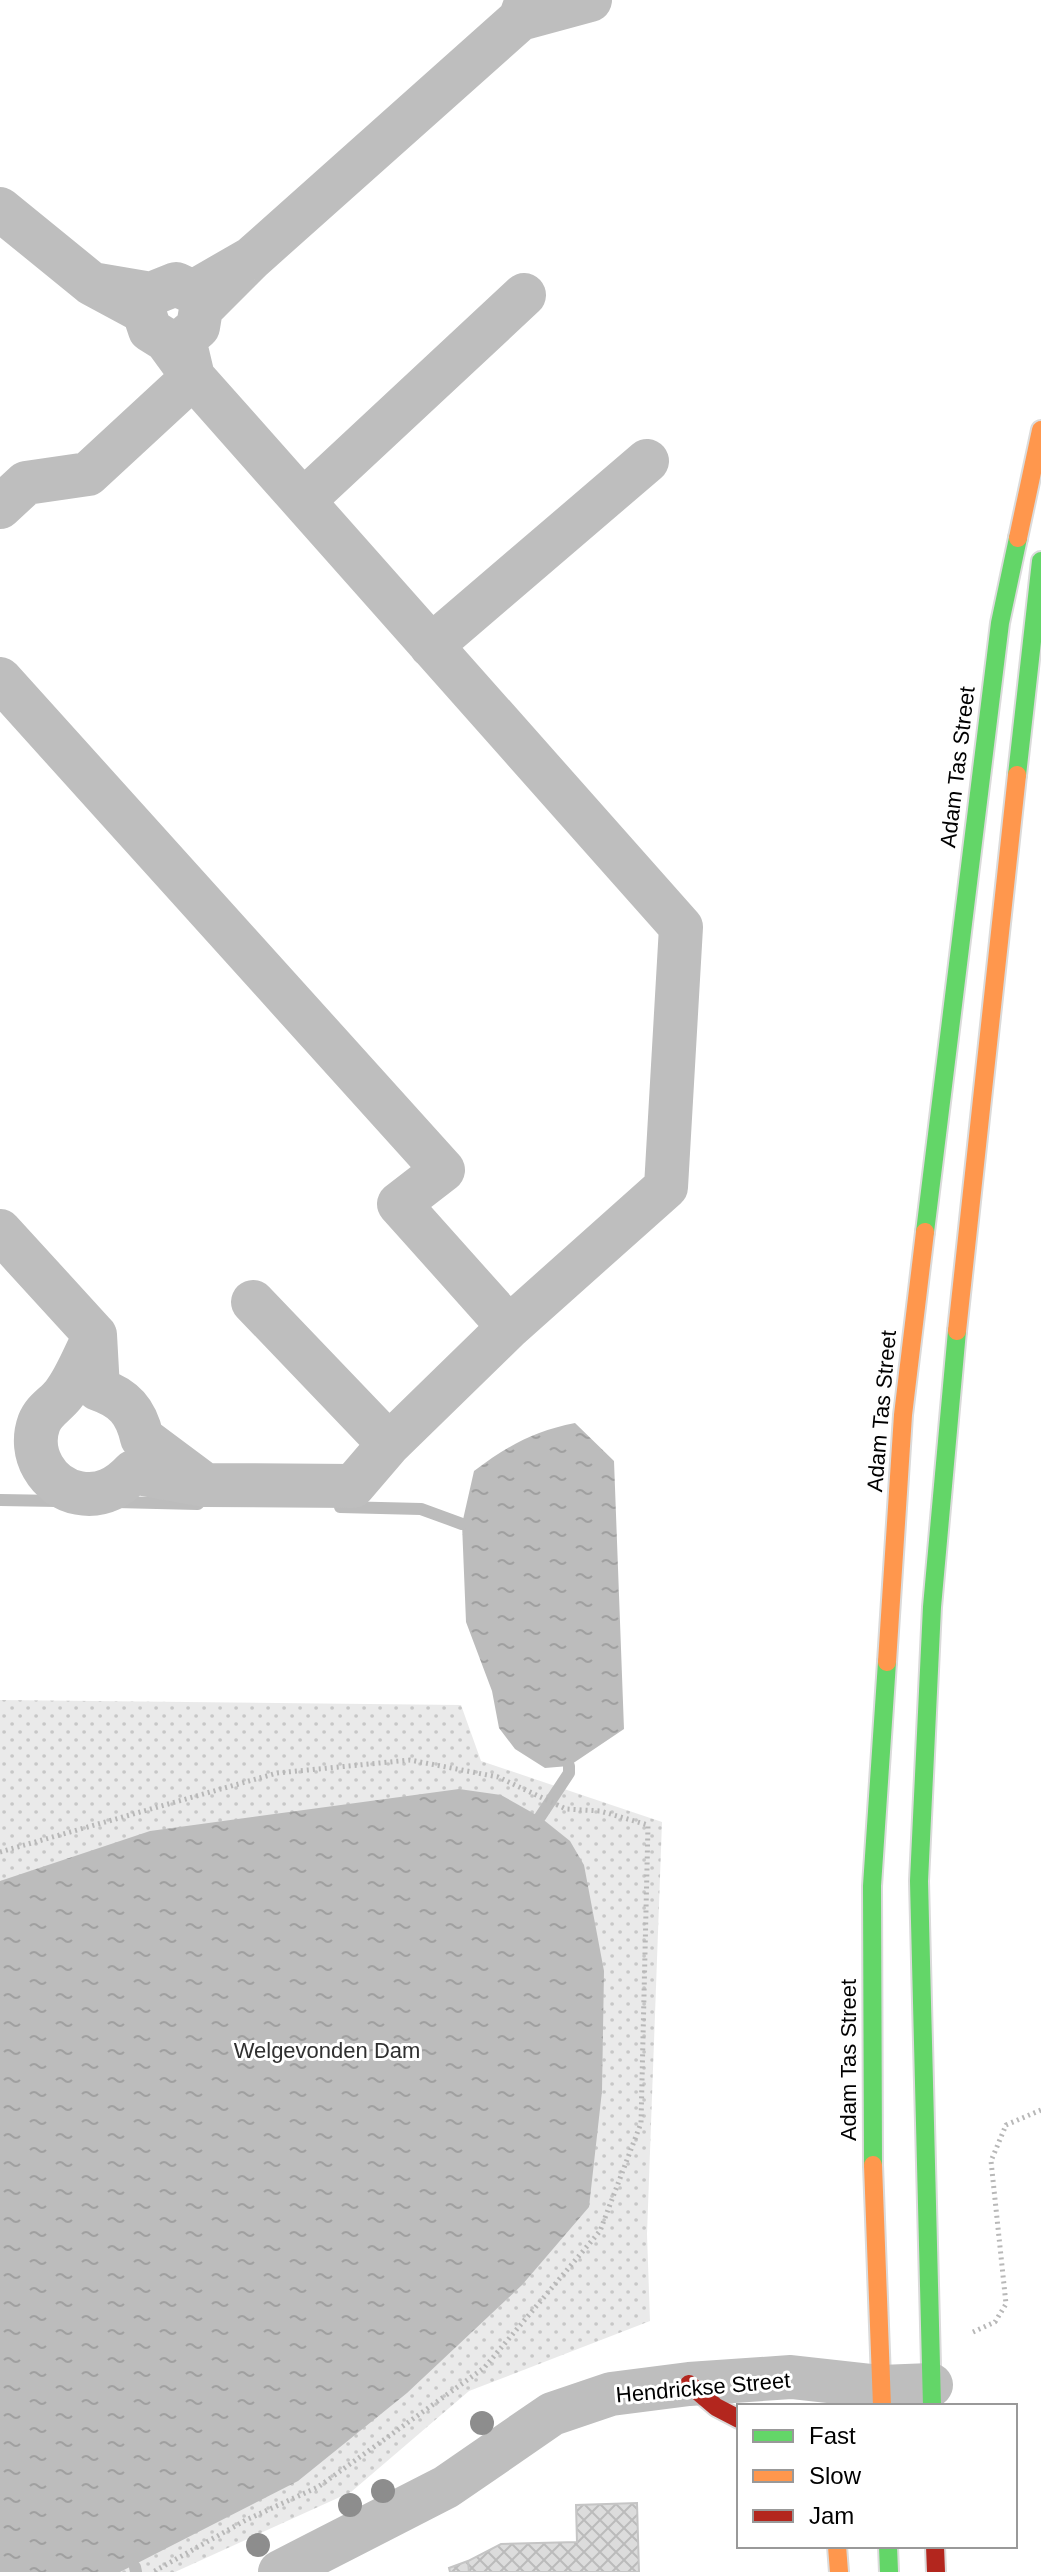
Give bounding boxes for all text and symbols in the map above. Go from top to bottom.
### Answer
street label: Adam Tas Street [935,685,980,849]
street label: Adam Tas Street [862,1329,901,1493]
street label: Adam Tas Street [836,1979,861,2141]
park label: Welgevonden Dam [234,2038,420,2063]
street label: Hendrickse Street [615,2367,791,2408]
legend [737,2404,1017,2548]
text: Fast [809,2422,856,2449]
text: Slow [809,2462,862,2489]
text: Jam [809,2502,854,2529]

